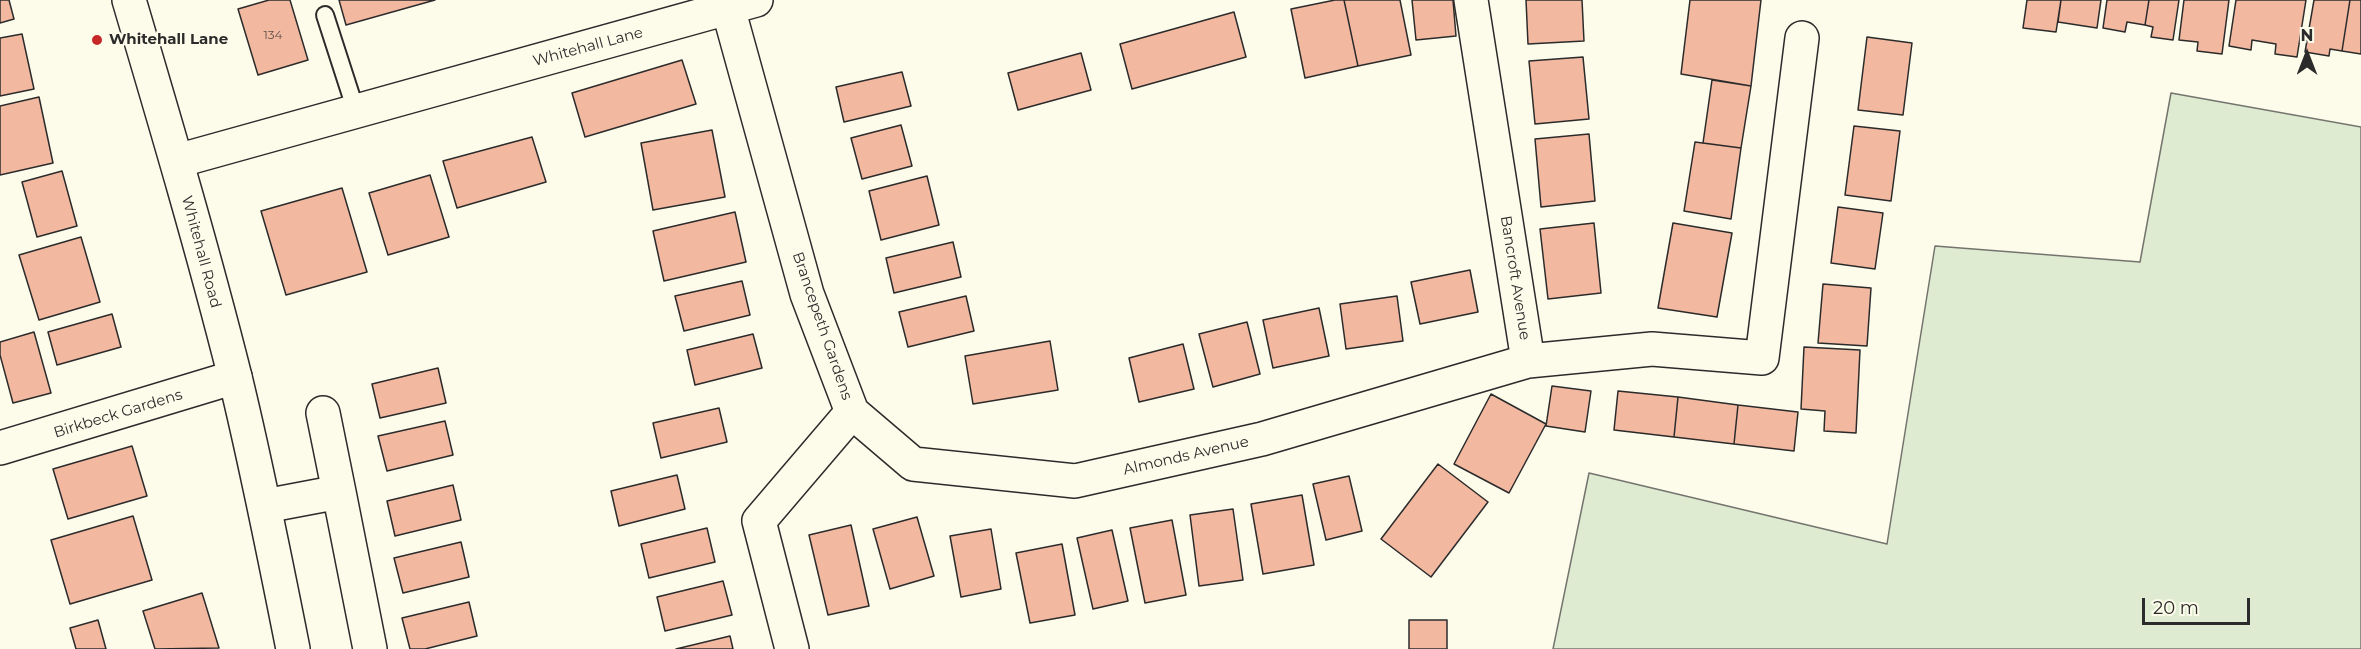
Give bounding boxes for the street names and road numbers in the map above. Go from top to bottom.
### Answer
street label: Whitehall Lane [531,24,645,70]
street label: Whitehall Road [177,194,225,310]
street label: Bancroft Avenue [1496,215,1534,341]
street label: Brancepeth Gardens [788,250,856,402]
street label: Birkbeck Gardens [51,386,185,442]
street label: Almonds Avenue [1121,433,1251,479]

